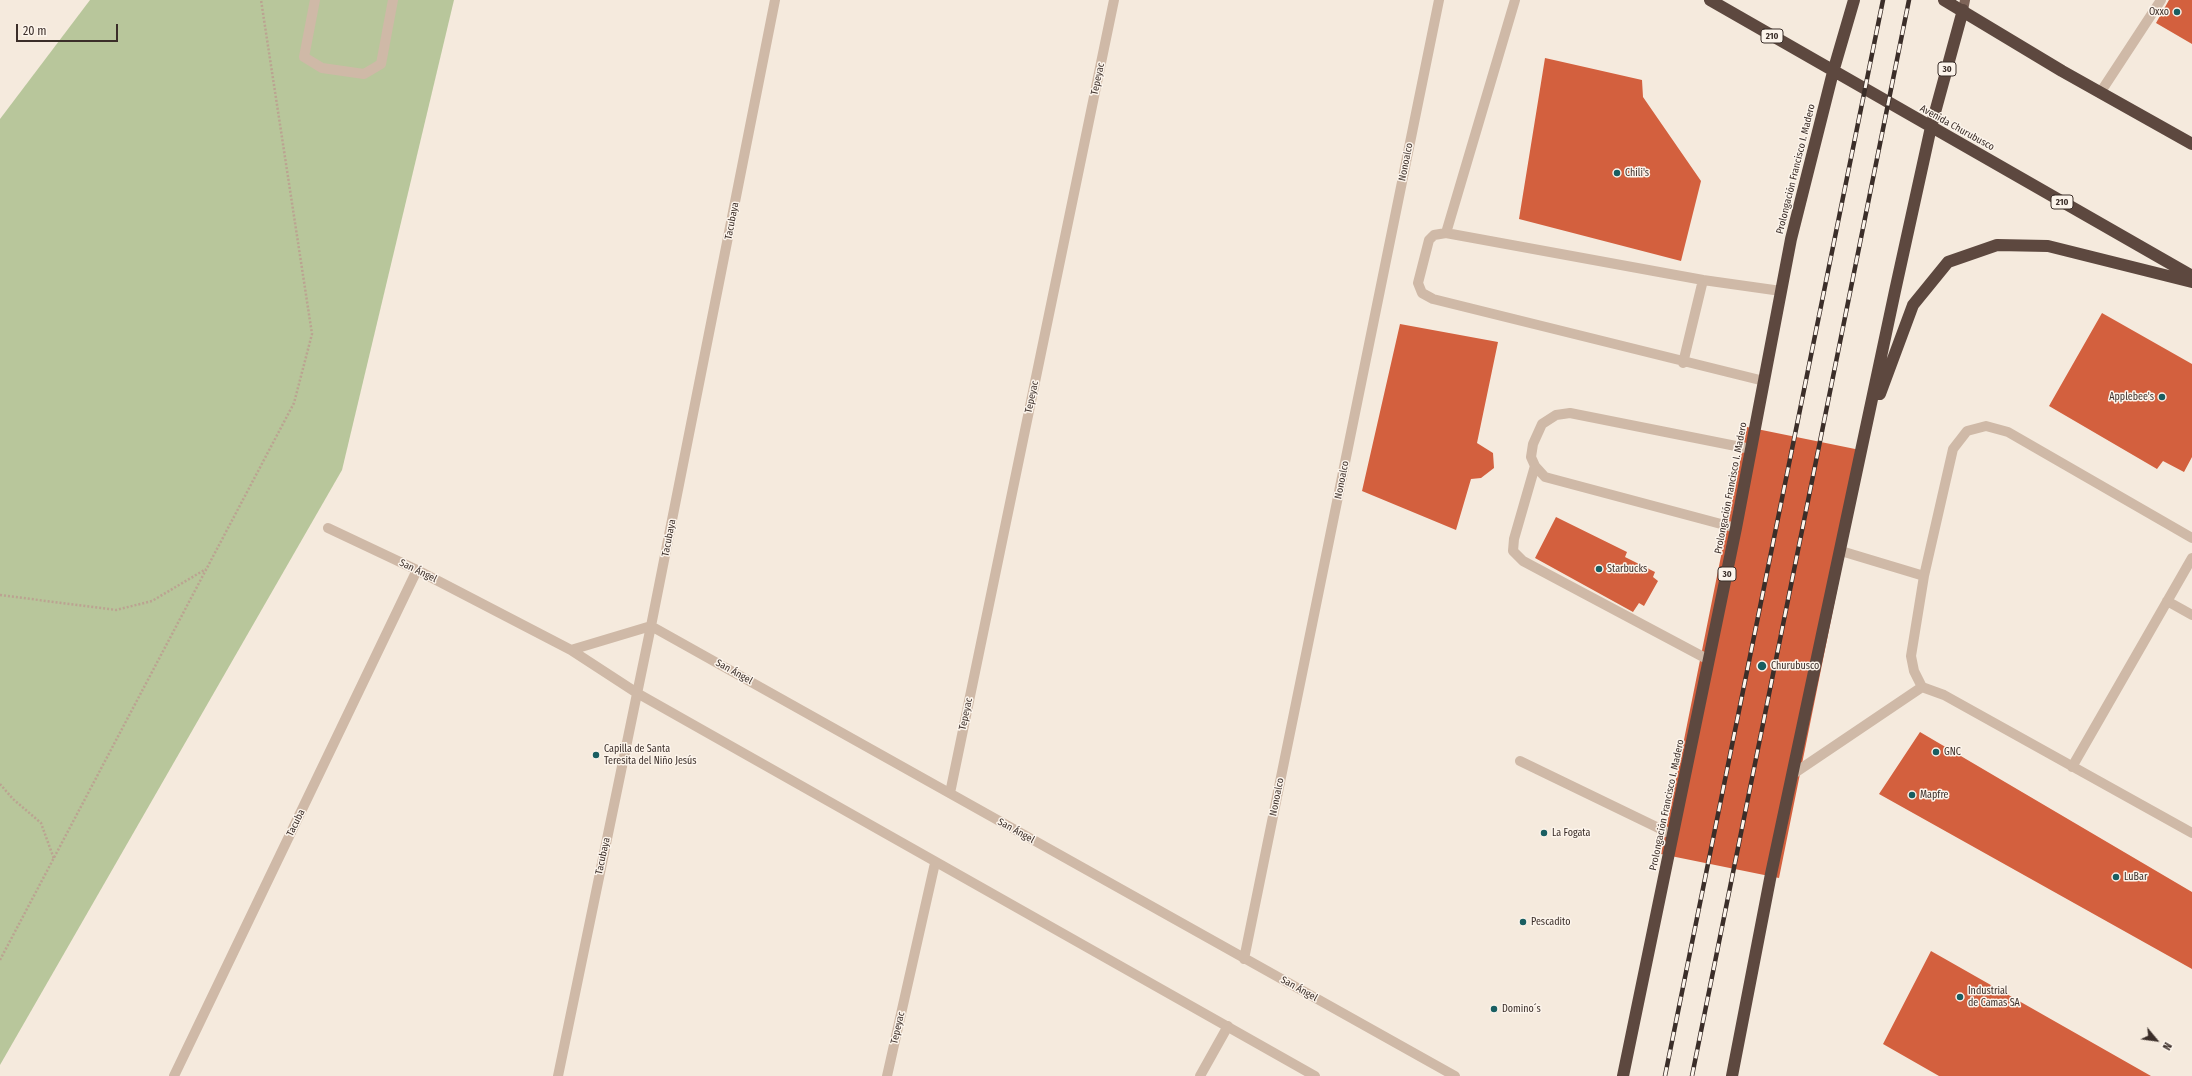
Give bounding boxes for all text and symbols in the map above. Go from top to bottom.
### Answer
place label: Oxxo [2149,6,2169,18]
marker: Oxxo [2172,7,2182,17]
scale bar [18,16,120,42]
text: 20 m [23,24,47,38]
road number: 210 [1761,29,1783,43]
street label: Tepeyac [1089,62,1107,96]
road number: 30 [1938,62,1956,76]
street label: Prolongación Francisco I. Madero [1774,103,1818,235]
street label: Avenida Churubusco [1918,103,1996,153]
street label: Nonoalco [1396,142,1416,182]
place label: Chili's [1625,167,1649,179]
marker: Chili's [1612,168,1622,178]
road number: 210 [2051,195,2073,209]
street label: Tacubaya [723,201,741,241]
street label: Tepeyac [1023,380,1041,414]
place label: Applebee's [2109,391,2154,403]
marker: Applebee's [2157,392,2167,402]
street label: Prolongación Francisco I. Madero [1712,421,1750,555]
street label: Nonoalco [1332,460,1352,500]
street label: Tacubaya [660,518,678,558]
street label: San Ángel [397,557,439,585]
place label: Starbucks [1607,563,1647,575]
marker: Starbucks [1594,564,1604,574]
road number: 30 [1718,567,1736,581]
street label: San Ángel [714,657,754,687]
marker: Churubusco [1756,660,1768,672]
place label: Churubusco [1771,660,1819,672]
street label: Tepeyac [957,697,975,731]
street label: Prolongación Francisco I. Madero [1647,738,1687,872]
place label: Capilla de Santa Teresita del Niño Jesús [604,743,697,766]
place label: GNC [1944,746,1961,758]
marker: GNC [1931,747,1941,757]
marker: Capilla de Santa Teresita del Niño Jesús [591,750,601,760]
street label: Nonoalco [1267,777,1287,817]
place label: Mapfre [1920,789,1949,801]
marker: Mapfre [1907,790,1917,800]
street label: Tacuba [284,808,308,838]
street label: San Ángel [996,816,1036,846]
place label: La Fogata [1552,827,1590,839]
marker: La Fogata [1539,828,1549,838]
street label: Tacubaya [593,836,613,876]
place label: LuBar [2124,871,2147,883]
marker: LuBar [2111,872,2121,882]
place label: Pescadito [1531,916,1570,928]
marker: Pescadito [1518,917,1528,927]
street label: San Ángel [1279,974,1319,1004]
place label: Industrial de Camas SA [1968,985,2020,1008]
marker: Industrial de Camas SA [1955,992,1965,1002]
place label: Domino´s [1502,1003,1541,1015]
marker: Domino´s [1489,1004,1499,1014]
street label: Tepeyac [888,1011,908,1045]
north arrow [2136,1020,2176,1060]
text: N [2160,1040,2174,1052]

